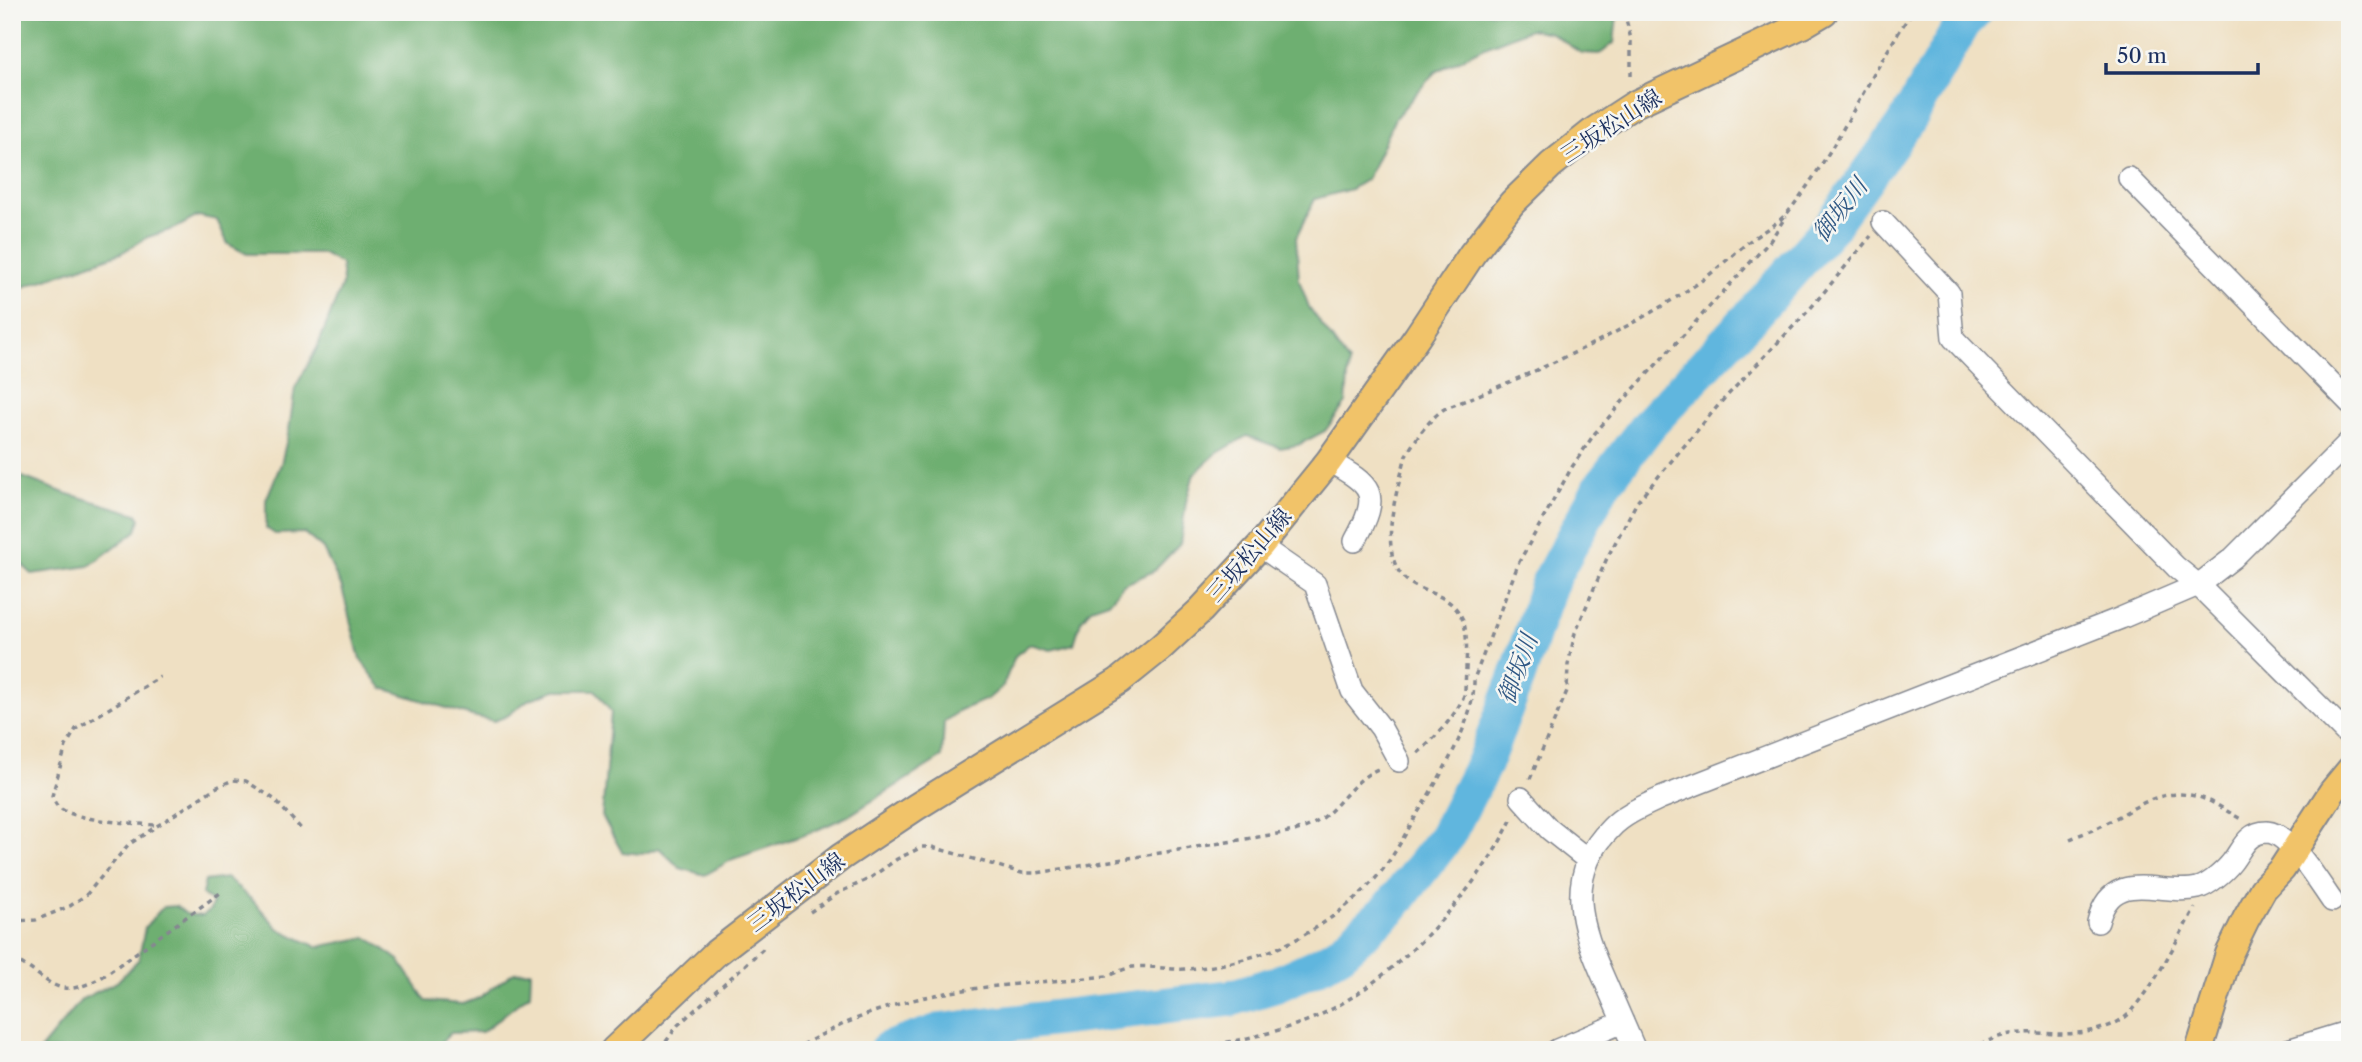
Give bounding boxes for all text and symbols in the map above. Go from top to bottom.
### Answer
scale bar [2106,32,2259,76]
text: 50 m [2117,43,2167,68]
street label: 三坂松山線 [1555,83,1667,169]
water label: 御坂川 [1806,170,1875,247]
street label: 三坂松山線 [1201,502,1297,608]
water label: 御坂川 [1492,627,1544,708]
street label: 三坂松山線 [742,846,850,938]

